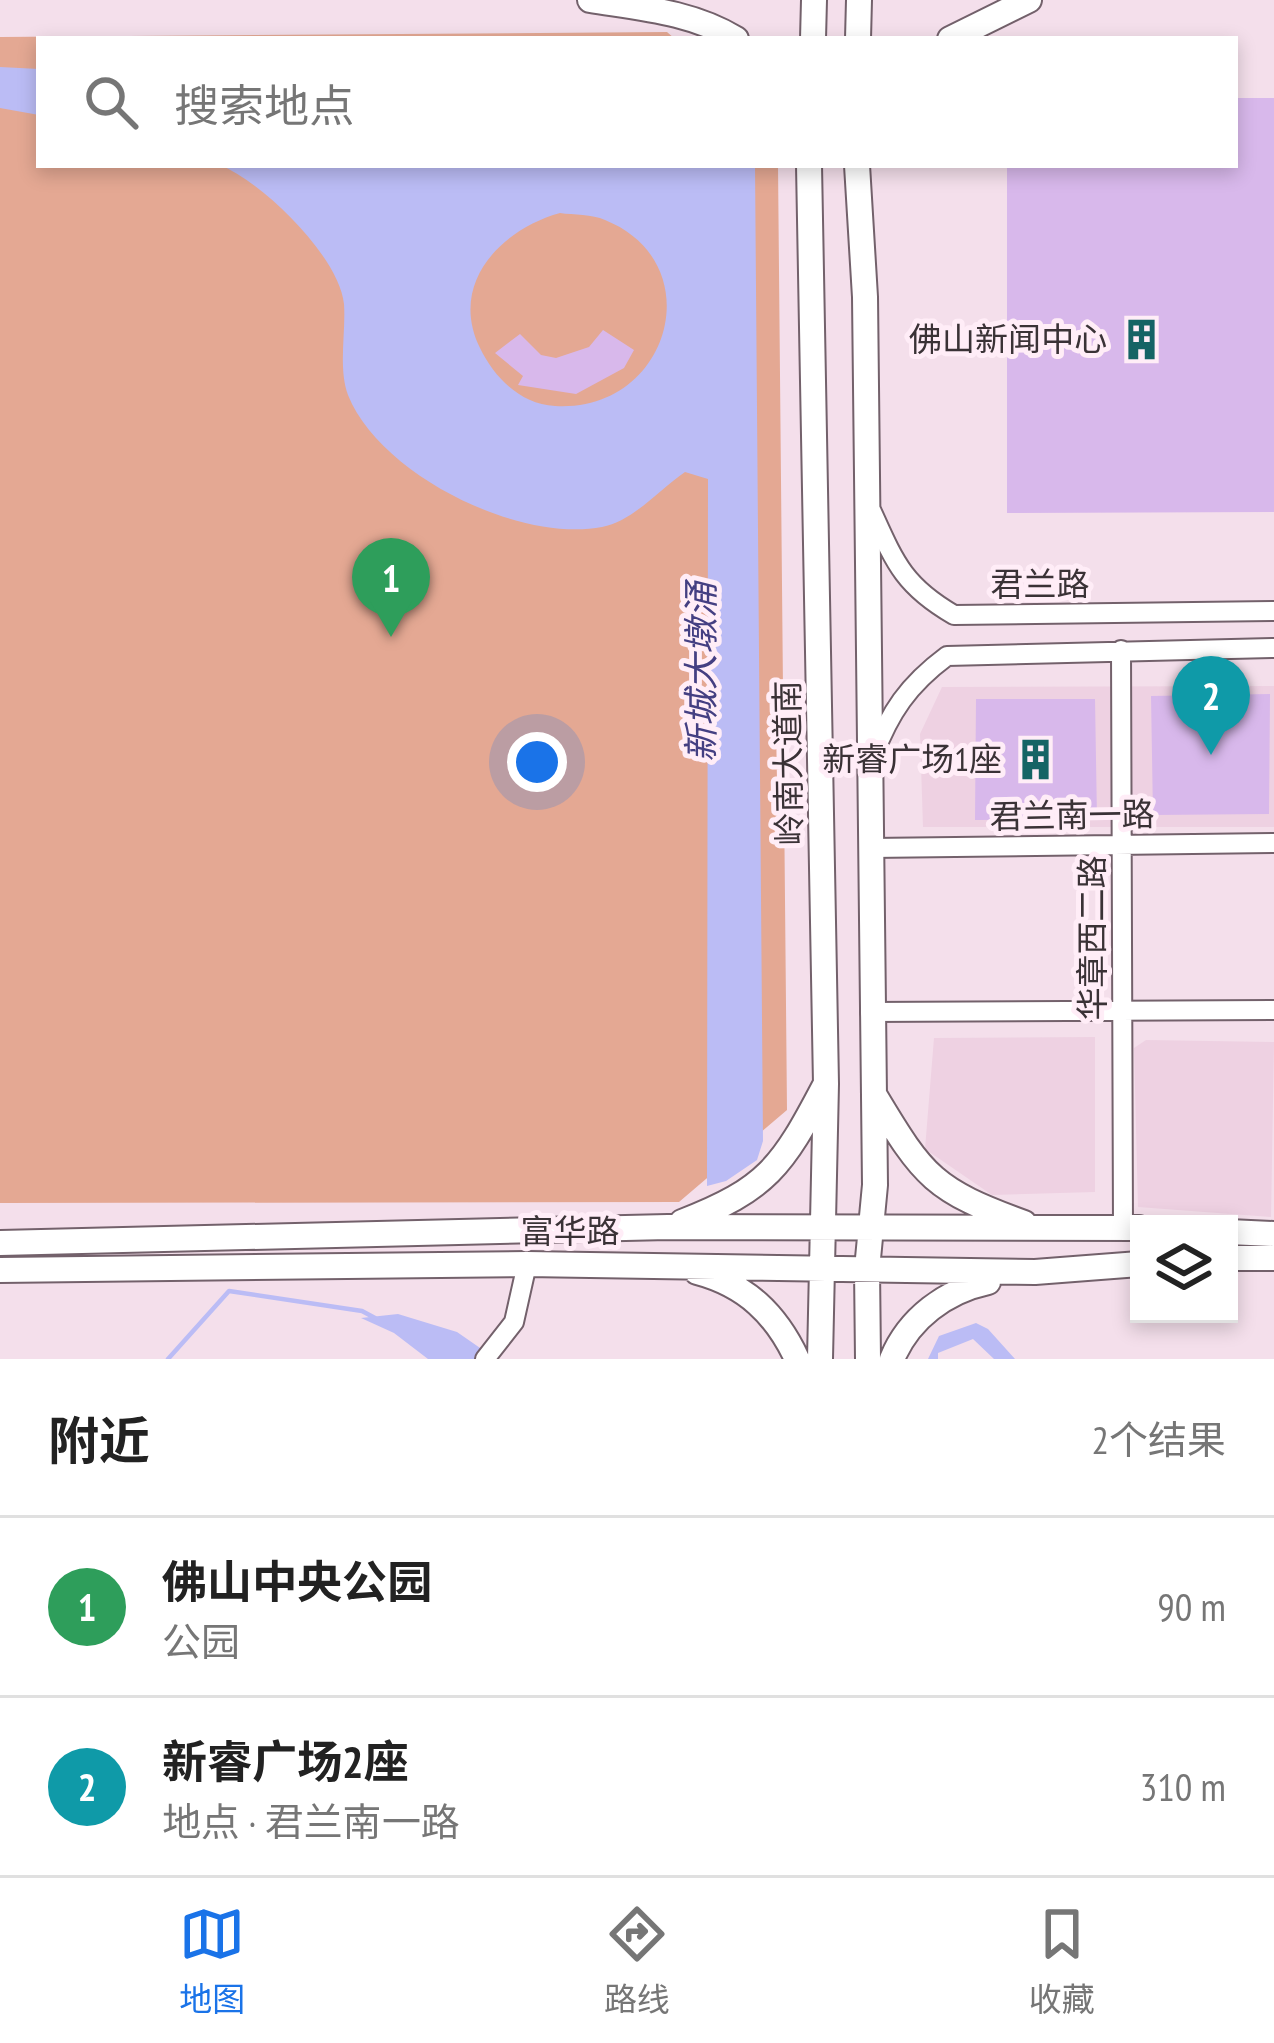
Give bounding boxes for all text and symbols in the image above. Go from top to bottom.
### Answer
search box [36,36,1238,168]
icon: search [78,69,144,135]
text: 搜索地点 [174,76,354,134]
building icon: 佛山新闻中心 [1118,316,1164,362]
place label: 佛山新闻中心 [909,317,1107,360]
pin: 1 [352,538,430,637]
street label: 君兰路 [991,562,1090,605]
water label: 新城大墩涌 [677,578,724,762]
pin: 2 [1172,656,1250,755]
street label: 岭南大道南 [765,680,810,846]
your location [507,732,567,792]
building icon: 新睿广场1座 [1013,736,1059,782]
place label: 新睿广场1座 [822,737,1002,780]
street label: 君兰南一路 [989,792,1155,837]
street label: 华章西二路 [1070,856,1113,1021]
street label: 富华路 [521,1209,620,1252]
map controls [1130,1215,1238,1323]
button: layers [1130,1215,1238,1323]
text: 附近 [48,1407,150,1473]
text: 2个结果 [1091,1414,1226,1465]
text: 佛山中央公园 [162,1552,432,1610]
text: 1 [78,1581,96,1632]
text: 90 m [1157,1581,1226,1632]
text: 公园 [162,1616,240,1667]
text: 新睿广场2座 [162,1732,409,1790]
text: 2 [78,1761,96,1812]
text: 310 m [1140,1761,1226,1812]
text: 地点 · 君兰南一路 [162,1796,460,1847]
tab: 地图 [179,1901,245,2021]
tab: 路线 [604,1901,670,2021]
tab: 收藏 [1029,1901,1095,2021]

